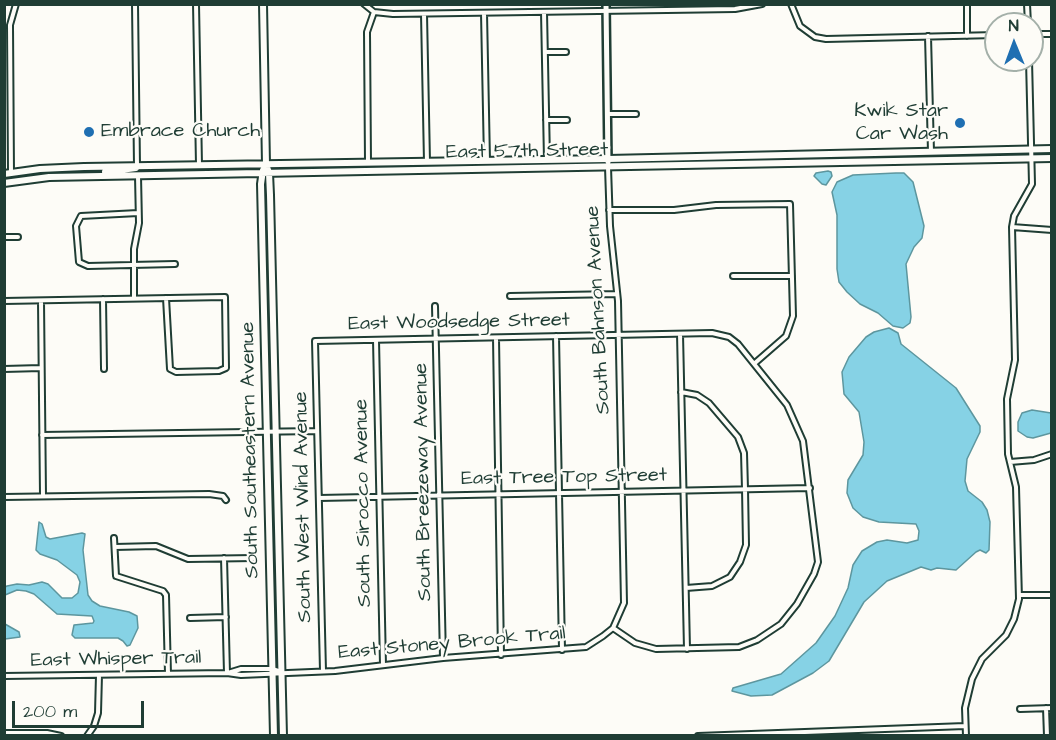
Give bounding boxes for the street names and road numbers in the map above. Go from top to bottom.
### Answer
street label: East 57th Street [446,139,608,165]
street label: South Bahnson Avenue [582,205,616,415]
street label: East Woodsedge Street [348,309,570,337]
street label: South Southeastern Avenue [237,322,265,578]
street label: South Breezeway Avenue [410,363,438,601]
street label: South West Wind Avenue [290,391,318,623]
street label: South Sirocco Avenue [350,399,378,607]
street label: East Tree Top Street [461,464,667,492]
street label: East Stoney Brook Trail [337,622,567,666]
street label: East Whisper Trail [30,647,202,673]

